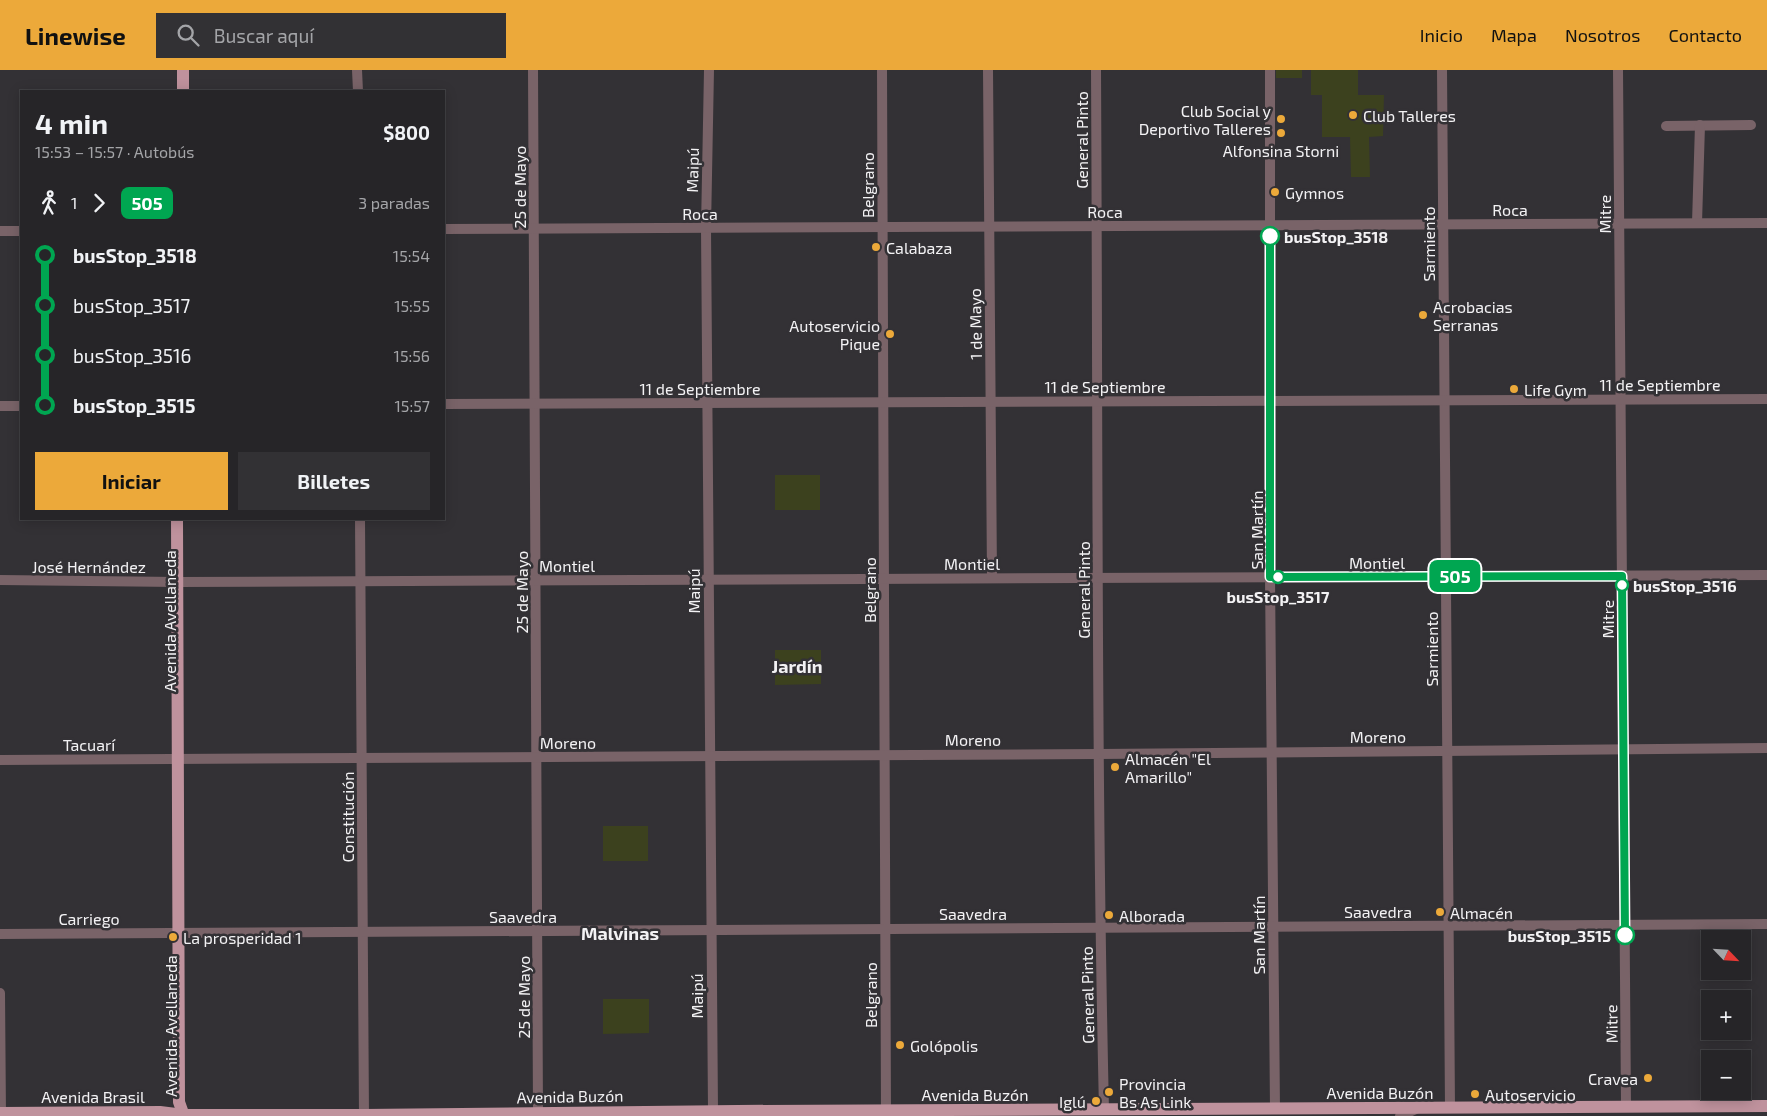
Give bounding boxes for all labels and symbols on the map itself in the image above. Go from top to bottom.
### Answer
street label: General Pinto [1072,91,1091,189]
place label: Club Social y Deportivo Talleres [1139,101,1272,138]
place label: Club Talleres [1363,106,1456,125]
marker: Club Talleres [1347,109,1359,121]
marker: Club Social y Deportivo Talleres [1275,113,1287,125]
marker: Alfonsina Storni [1275,127,1287,139]
place label: Alfonsina Storni [1223,141,1339,160]
street label: 25 de Mayo [510,146,529,228]
street label: Maipú [682,147,702,193]
street label: Belgrano [858,152,877,218]
place label: Gymnos [1285,183,1344,202]
marker: Gymnos [1269,186,1281,198]
street label: Mitre [1595,195,1614,233]
street label: Roca [1492,200,1528,219]
street label: Roca [1087,202,1123,221]
street label: Roca [682,204,718,223]
street label: Sarmiento [1419,206,1438,282]
marker: busStop_3518 [1260,226,1280,246]
place label: busStop_3518 [1284,227,1388,246]
place label: Calabaza [886,238,952,257]
marker: Calabaza [870,241,882,253]
street label: 1 de Mayo [965,288,985,360]
place label: Acrobacias Serranas [1433,297,1513,334]
marker: Acrobacias Serranas [1417,309,1429,321]
place label: Autoservicio Pique [789,316,880,353]
marker: Autoservicio Pique [884,328,896,340]
street label: 11 de Septiembre [1599,375,1721,394]
street label: 11 de Septiembre [1044,377,1166,396]
street label: 11 de Septiembre [639,379,761,398]
place label: Life Gym [1524,380,1587,399]
marker: Life Gym [1508,383,1520,395]
street label: San Martín [1247,490,1266,570]
street label: General Pinto [1074,541,1093,639]
street label: Avenida Avellaneda [160,550,179,692]
street label: 25 de Mayo [512,551,531,633]
street label: Montiel [1349,553,1405,572]
street label: Montiel [944,554,1000,573]
street label: Montiel [539,556,595,575]
street label: José Hernández [32,557,146,576]
street label: Belgrano [860,557,879,623]
line badge: 505 [1426,560,1484,592]
street label: Maipú [684,568,703,614]
marker: busStop_3517 [1271,570,1285,584]
place label: busStop_3516 [1633,576,1737,595]
marker: busStop_3516 [1615,578,1629,592]
place label: busStop_3517 [1227,587,1330,606]
street label: Mitre [1598,600,1617,638]
street label: Sarmiento [1422,611,1441,687]
district label: Jardín [771,655,823,677]
street label: Moreno [1350,727,1406,746]
street label: Moreno [945,730,1001,749]
street label: Moreno [540,733,596,752]
street label: Tacuarí [63,735,116,754]
place label: Almacén "El Amarillo" [1125,749,1211,786]
marker: Almacén "El Amarillo" [1109,761,1121,773]
street label: Constitución [338,771,357,863]
street label: San Martín [1249,895,1268,975]
street label: Saavedra [1344,902,1412,921]
place label: Almacén [1450,903,1513,922]
street label: Saavedra [939,904,1007,923]
place label: Alborada [1119,906,1185,925]
marker: Almacén [1434,906,1446,918]
street label: Saavedra [489,907,557,926]
street label: Carriego [58,909,120,928]
marker: Alborada [1103,909,1115,921]
district label: Malvinas [581,922,659,944]
marker: busStop_3515 [1615,925,1635,945]
place label: busStop_3515 [1508,926,1611,945]
place label: La prosperidad 1 [183,928,302,947]
north arrow [1701,930,1751,980]
marker: La prosperidad 1 [167,931,179,943]
street label: General Pinto [1077,946,1097,1044]
street label: Avenida Avellaneda [161,955,180,1097]
street label: 25 de Mayo [514,956,533,1038]
street label: Belgrano [861,962,880,1028]
street label: Maipú [687,973,706,1019]
street label: Mitre [1601,1004,1621,1044]
place label: Golópolis [910,1036,978,1055]
marker: Golópolis [894,1039,906,1051]
place label: Cravea [1588,1069,1638,1088]
marker: Cravea [1642,1072,1654,1084]
place label: Provincia Bs As Link [1119,1074,1192,1111]
street label: Avenida Buzón [1327,1083,1433,1102]
street label: Avenida Buzón [922,1085,1028,1104]
place label: Autoservicio [1485,1085,1576,1104]
street label: Avenida Buzón [516,1086,624,1106]
marker: Provincia Bs As Link [1103,1086,1115,1098]
street label: Avenida Brasil [41,1087,145,1106]
marker: Autoservicio [1469,1088,1481,1100]
place label: Iglú [1059,1092,1086,1111]
marker: Iglú [1090,1095,1102,1107]

